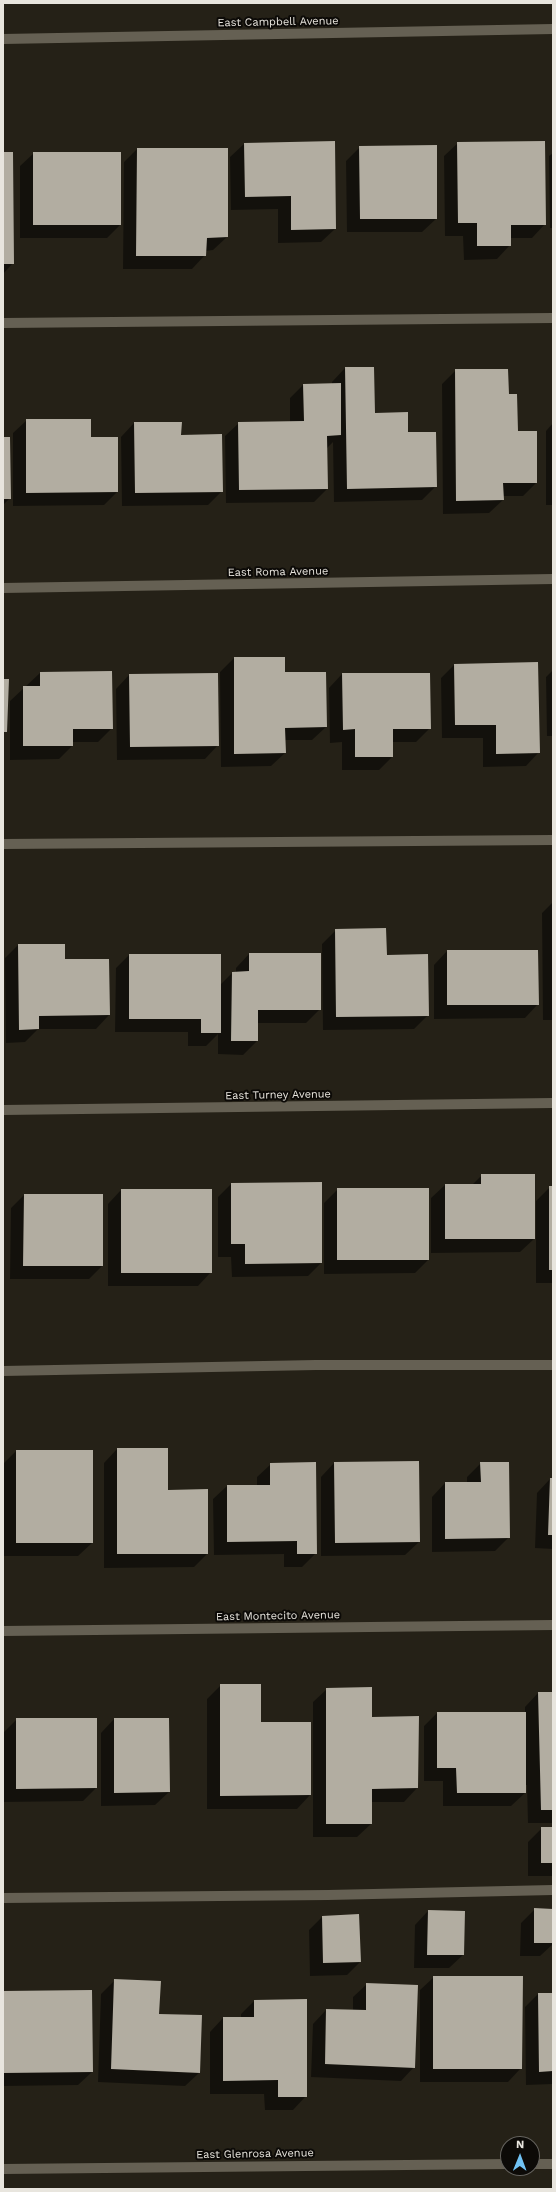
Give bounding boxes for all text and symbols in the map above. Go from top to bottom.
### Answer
street label: East Campbell Avenue [217,14,339,30]
street label: East Roma Avenue [228,565,328,579]
street label: East Turney Avenue [225,1087,331,1103]
street label: East Montecito Avenue [216,1608,340,1624]
north arrow [500,2136,540,2176]
text: N [516,2138,524,2151]
street label: East Glenrosa Avenue [196,2146,314,2162]

